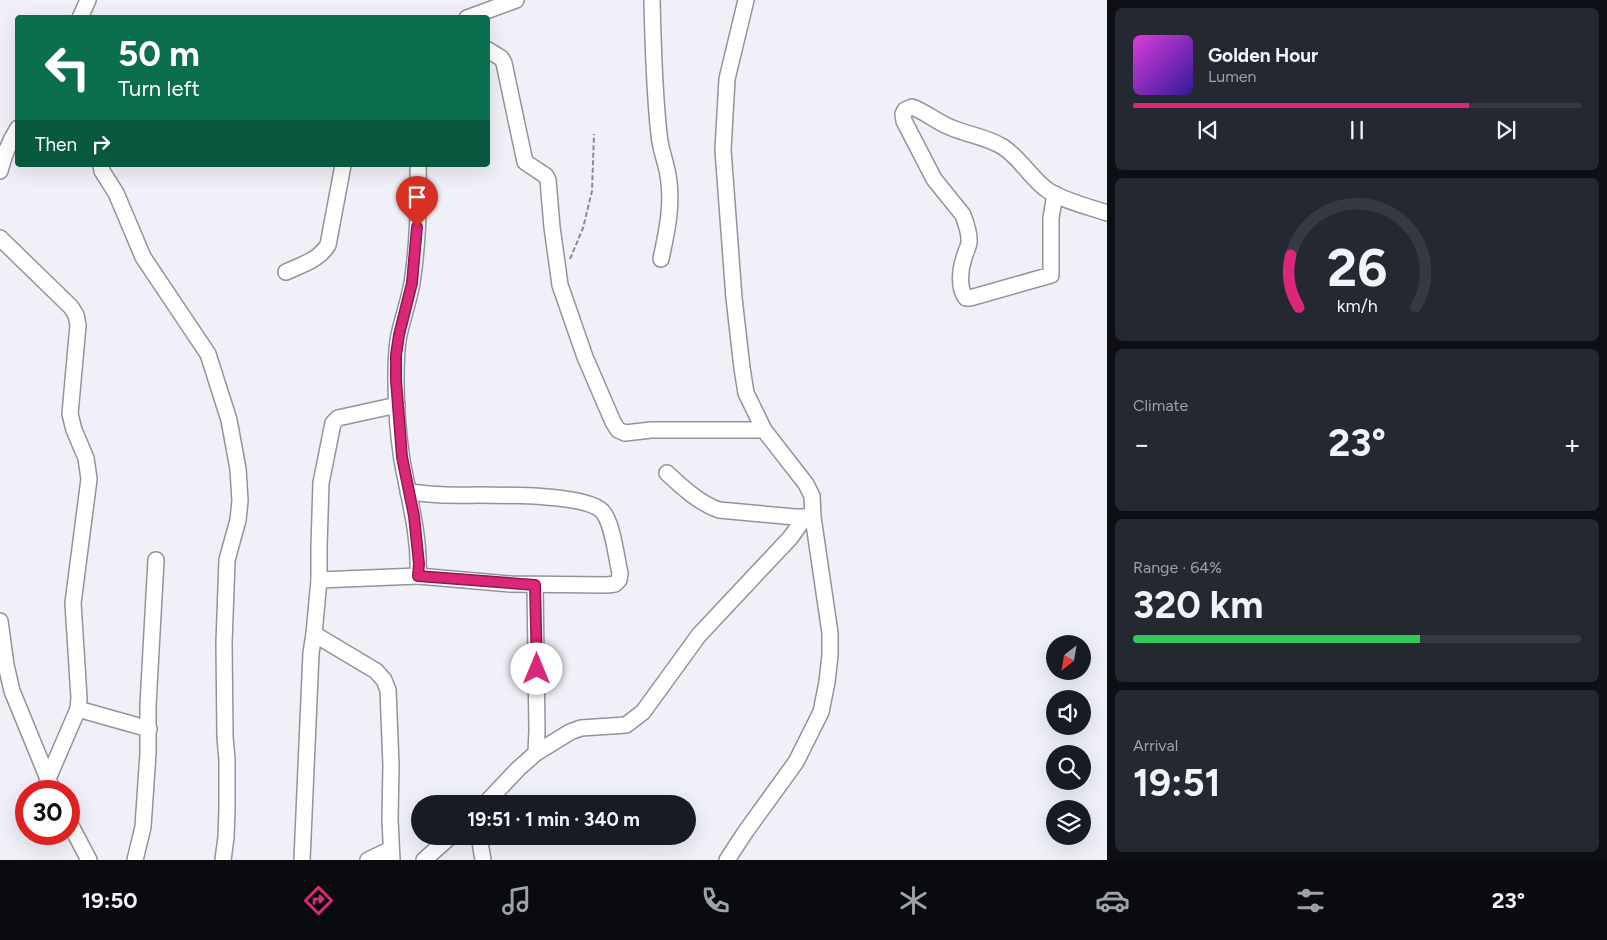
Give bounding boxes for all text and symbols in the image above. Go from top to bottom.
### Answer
text: 50 m [118,33,200,75]
icon: left [35,35,100,100]
text: Golden Hour [1208,44,1318,67]
text: Lumen [1208,67,1257,86]
text: Turn left [118,75,200,102]
icon: previous [1194,116,1222,144]
icon: pause [1343,116,1371,144]
icon: next [1492,116,1520,144]
icon: right [87,130,115,158]
text: Then [35,133,77,156]
pin [396,176,438,227]
icon: arrive [403,183,431,211]
text: 26 [1327,237,1387,299]
text: km/h [1337,295,1377,316]
text: Climate [1133,396,1188,415]
text: 23° [1328,420,1386,466]
text: − [1133,427,1150,461]
text: + [1564,427,1581,461]
text: Range · 64% [1133,558,1222,577]
text: 320 km [1133,582,1263,628]
north arrow [1046,635,1091,680]
map controls [1046,635,1091,845]
position arrow [510,642,562,694]
button: sound [1046,690,1091,735]
text: Arrival [1133,736,1178,755]
button: search [1046,745,1091,790]
text: 19:51 [1133,760,1221,806]
speed limit sign: 30 [15,780,80,845]
button: layers [1046,800,1091,845]
text: 19:51 · 1 min · 340 m [467,808,640,831]
icon: directions [301,883,336,918]
icon: music [499,883,534,918]
icon: phone [698,883,733,918]
icon: climate [896,883,931,918]
icon: car [1095,883,1130,918]
icon: filters [1293,883,1328,918]
text: 19:50 [82,887,137,914]
text: 23° [1492,887,1525,914]

